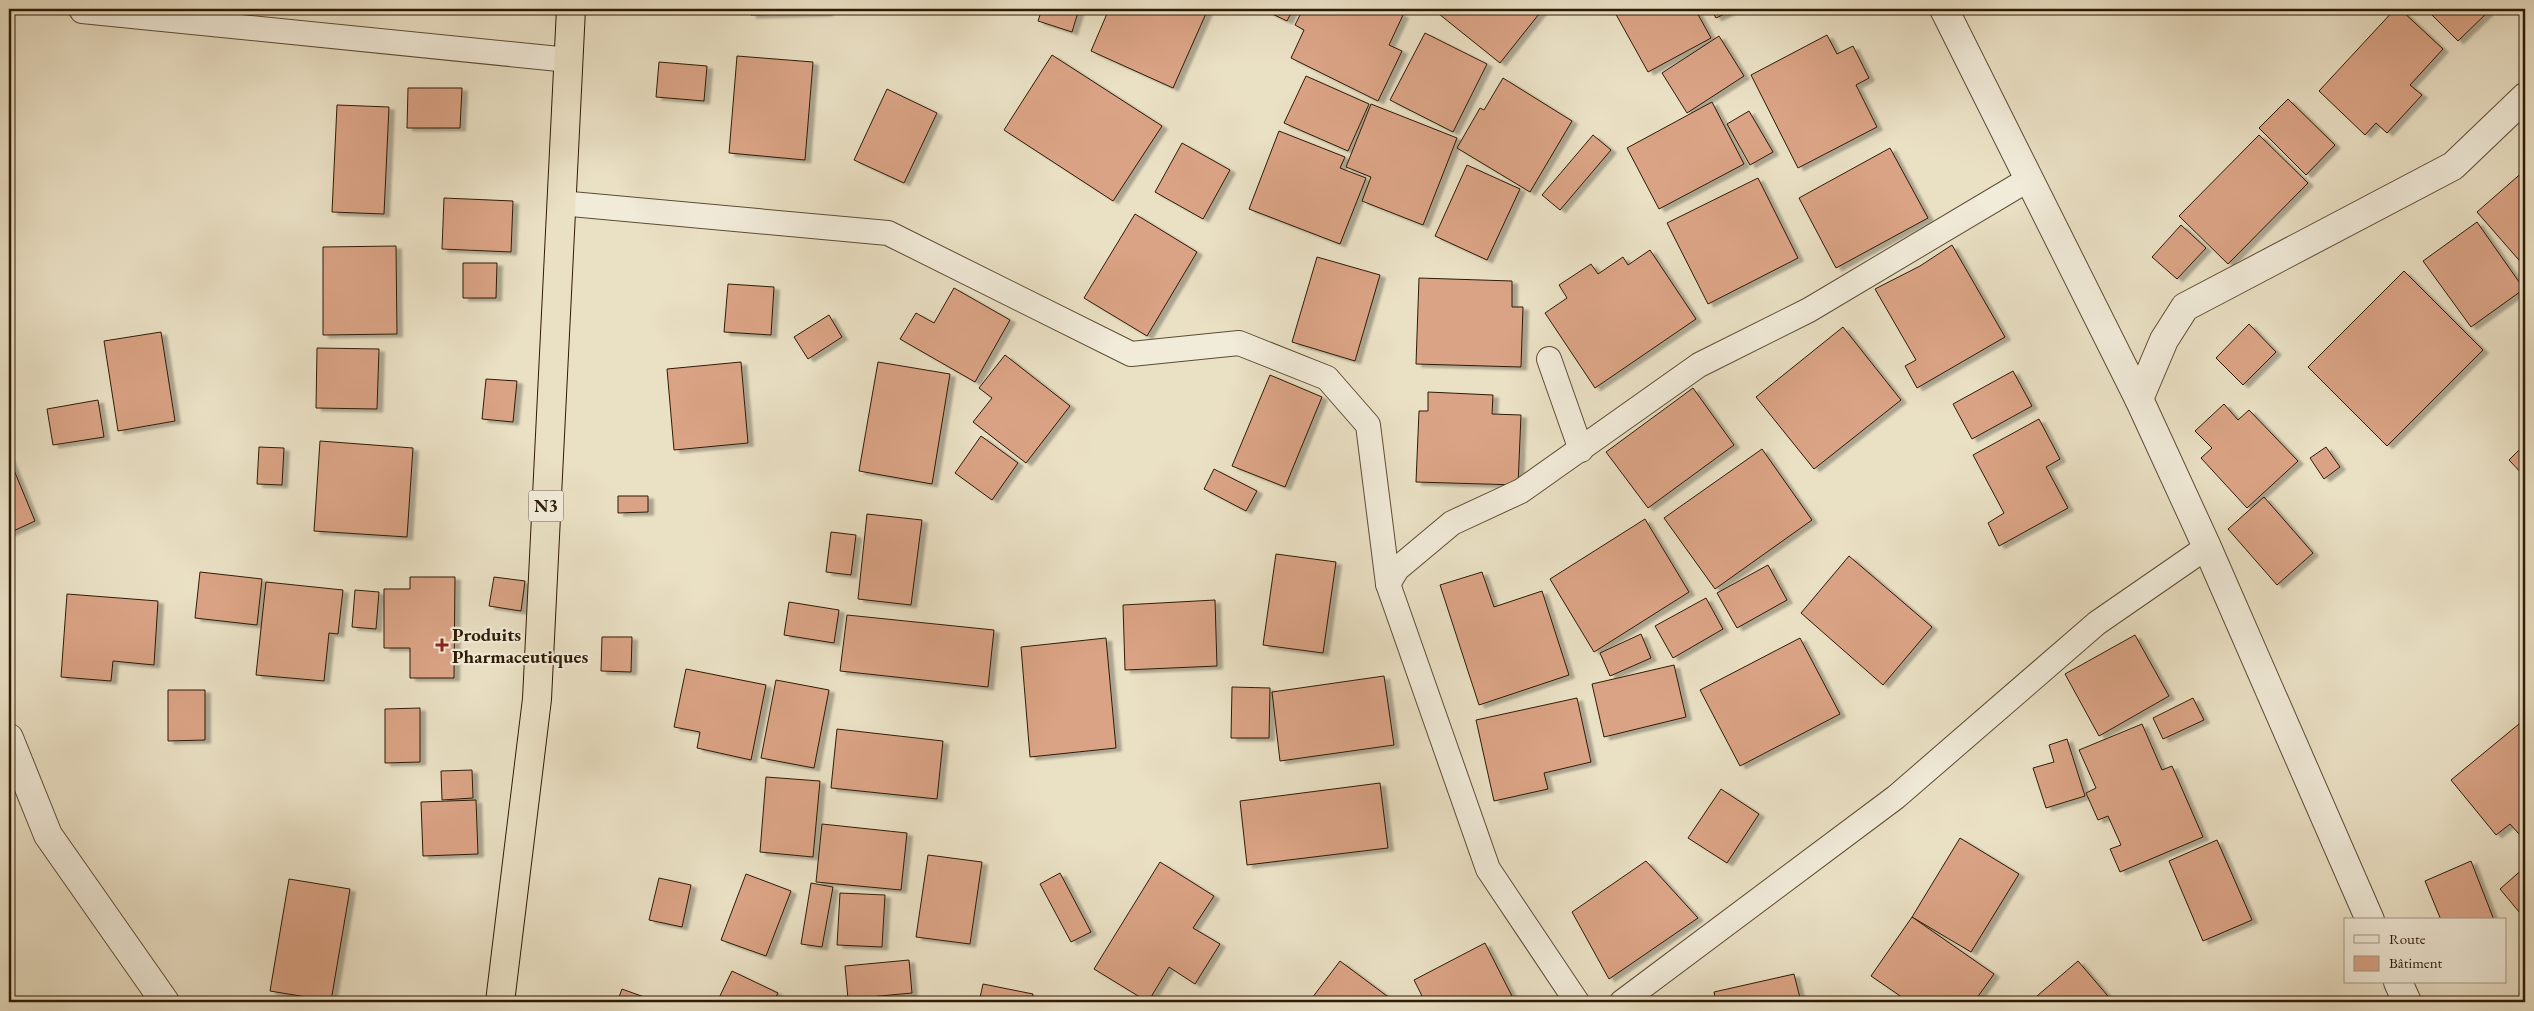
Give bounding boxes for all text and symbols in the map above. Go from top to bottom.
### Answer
road number: N3 [528,491,564,522]
place label: Produits Pharmaceutiques [452,622,588,669]
marker: Produits Pharmaceutiques [436,639,448,651]
legend [2344,918,2506,984]
text: Route [2389,929,2426,948]
text: Bâtiment [2389,953,2443,972]

